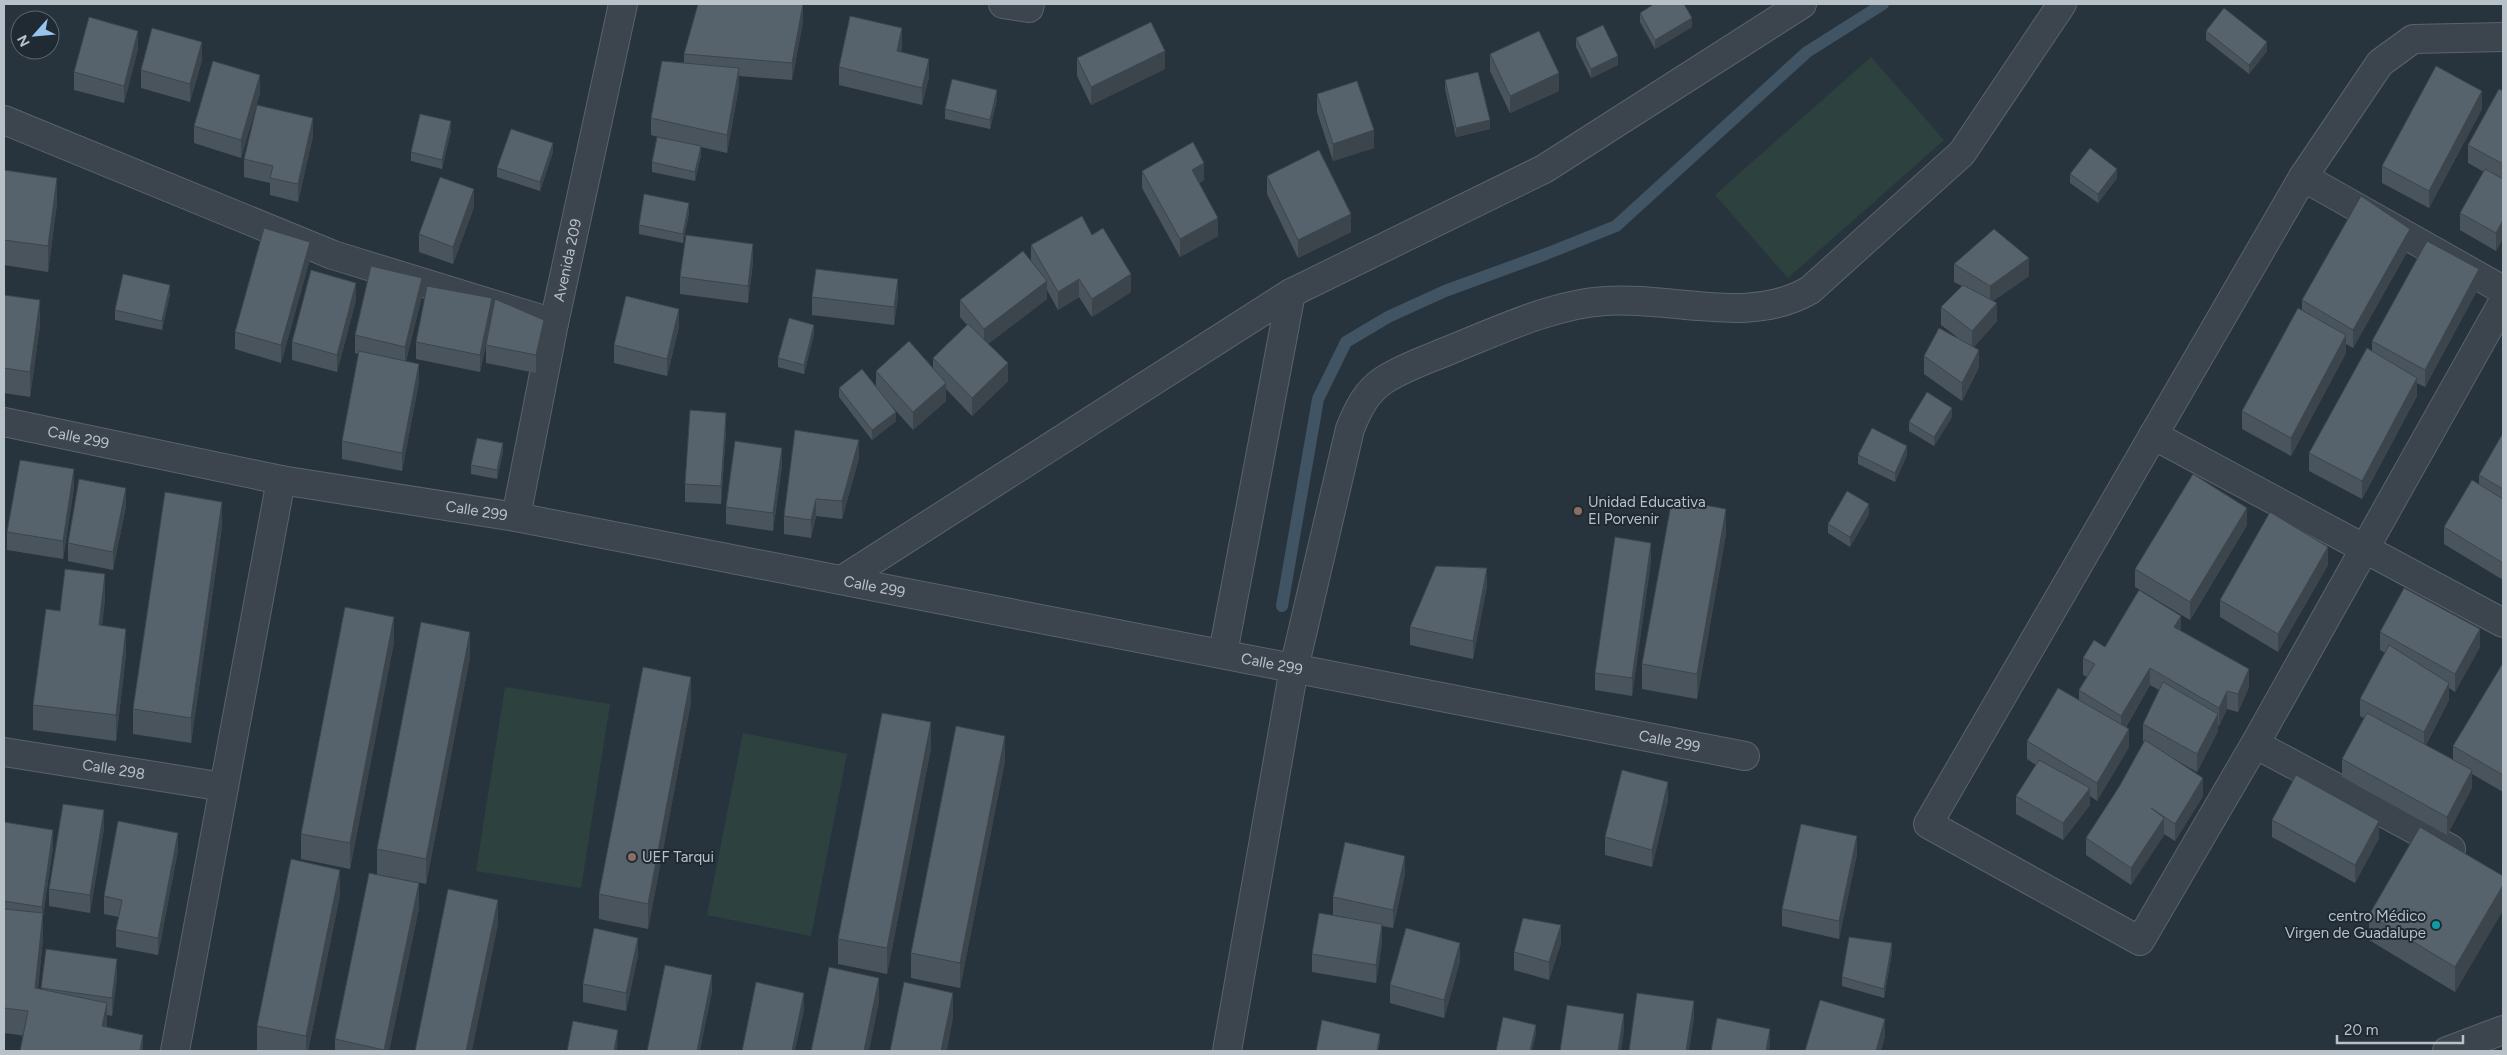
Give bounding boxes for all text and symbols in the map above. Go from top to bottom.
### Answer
north arrow [10,10,60,60]
text: N [14,32,34,49]
street label: Avenida 209 [550,217,585,303]
street label: Calle 299 [46,422,111,453]
place label: Unidad Educativa El Porvenir [1588,493,1706,528]
street label: Calle 299 [444,497,509,525]
marker: Unidad Educativa El Porvenir [1572,505,1584,517]
street label: Calle 299 [842,572,907,601]
street label: Calle 299 [1240,649,1304,679]
street label: Calle 299 [1637,727,1702,756]
street label: Calle 298 [81,756,146,783]
place label: UEF Tarqui [642,848,714,866]
marker: UEF Tarqui [626,851,638,863]
place label: centro Médico Virgen de Guadalupe [2285,907,2426,942]
marker: centro Médico Virgen de Guadalupe [2430,919,2442,931]
scale bar [2337,1012,2463,1044]
text: 20 m [2344,1021,2378,1039]

